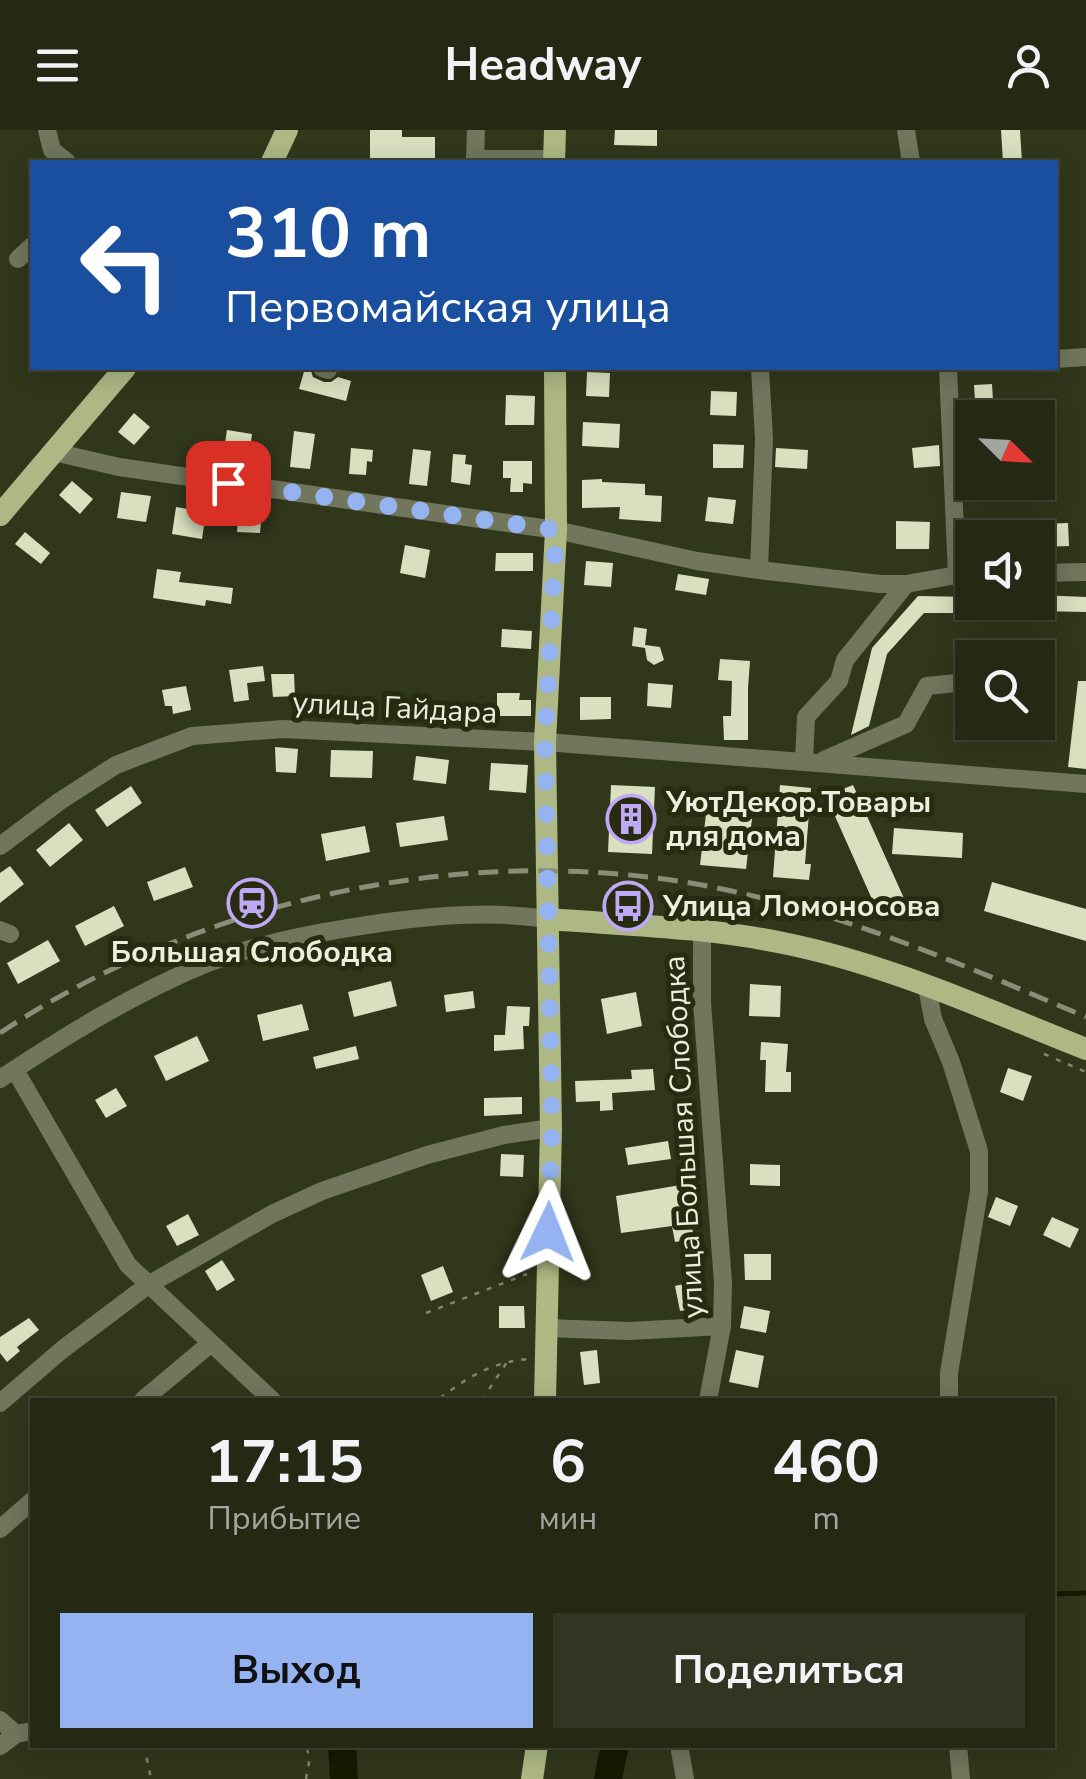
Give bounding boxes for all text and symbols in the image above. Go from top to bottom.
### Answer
text: Headway [445,35,641,96]
icon: menu [30,38,85,93]
icon: person [1001,38,1056,93]
text: 310 m [225,186,431,282]
icon: left [60,200,190,330]
text: Первомайская улица [225,277,671,338]
north arrow [955,400,1055,500]
map controls [955,400,1055,740]
pin [186,441,271,526]
icon: arrive [201,456,256,511]
button: sound [955,520,1055,620]
button: search [955,640,1055,740]
street label: улица Гайдара [291,682,499,734]
place label: УютДекор.Товары для дома [665,782,931,857]
building icon: УютДекор.Товары для дома [605,793,657,845]
station icon: Большая Слободка [226,877,278,929]
bus stop icon: Улица Ломоносова [602,880,654,932]
place label: Улица Ломоносова [662,886,941,927]
place label: Большая Слободка [111,932,393,973]
street label: улица Большая Слободка [654,955,714,1319]
position arrow [496,1180,600,1284]
text: 17:15 [205,1421,364,1503]
text: 6 [550,1421,586,1503]
text: 460 [772,1421,880,1503]
text: Прибытие [208,1497,361,1540]
text: мин [539,1497,597,1540]
text: m [812,1497,840,1540]
button: Выход [60,1613,533,1728]
button: Поделиться [553,1613,1025,1728]

